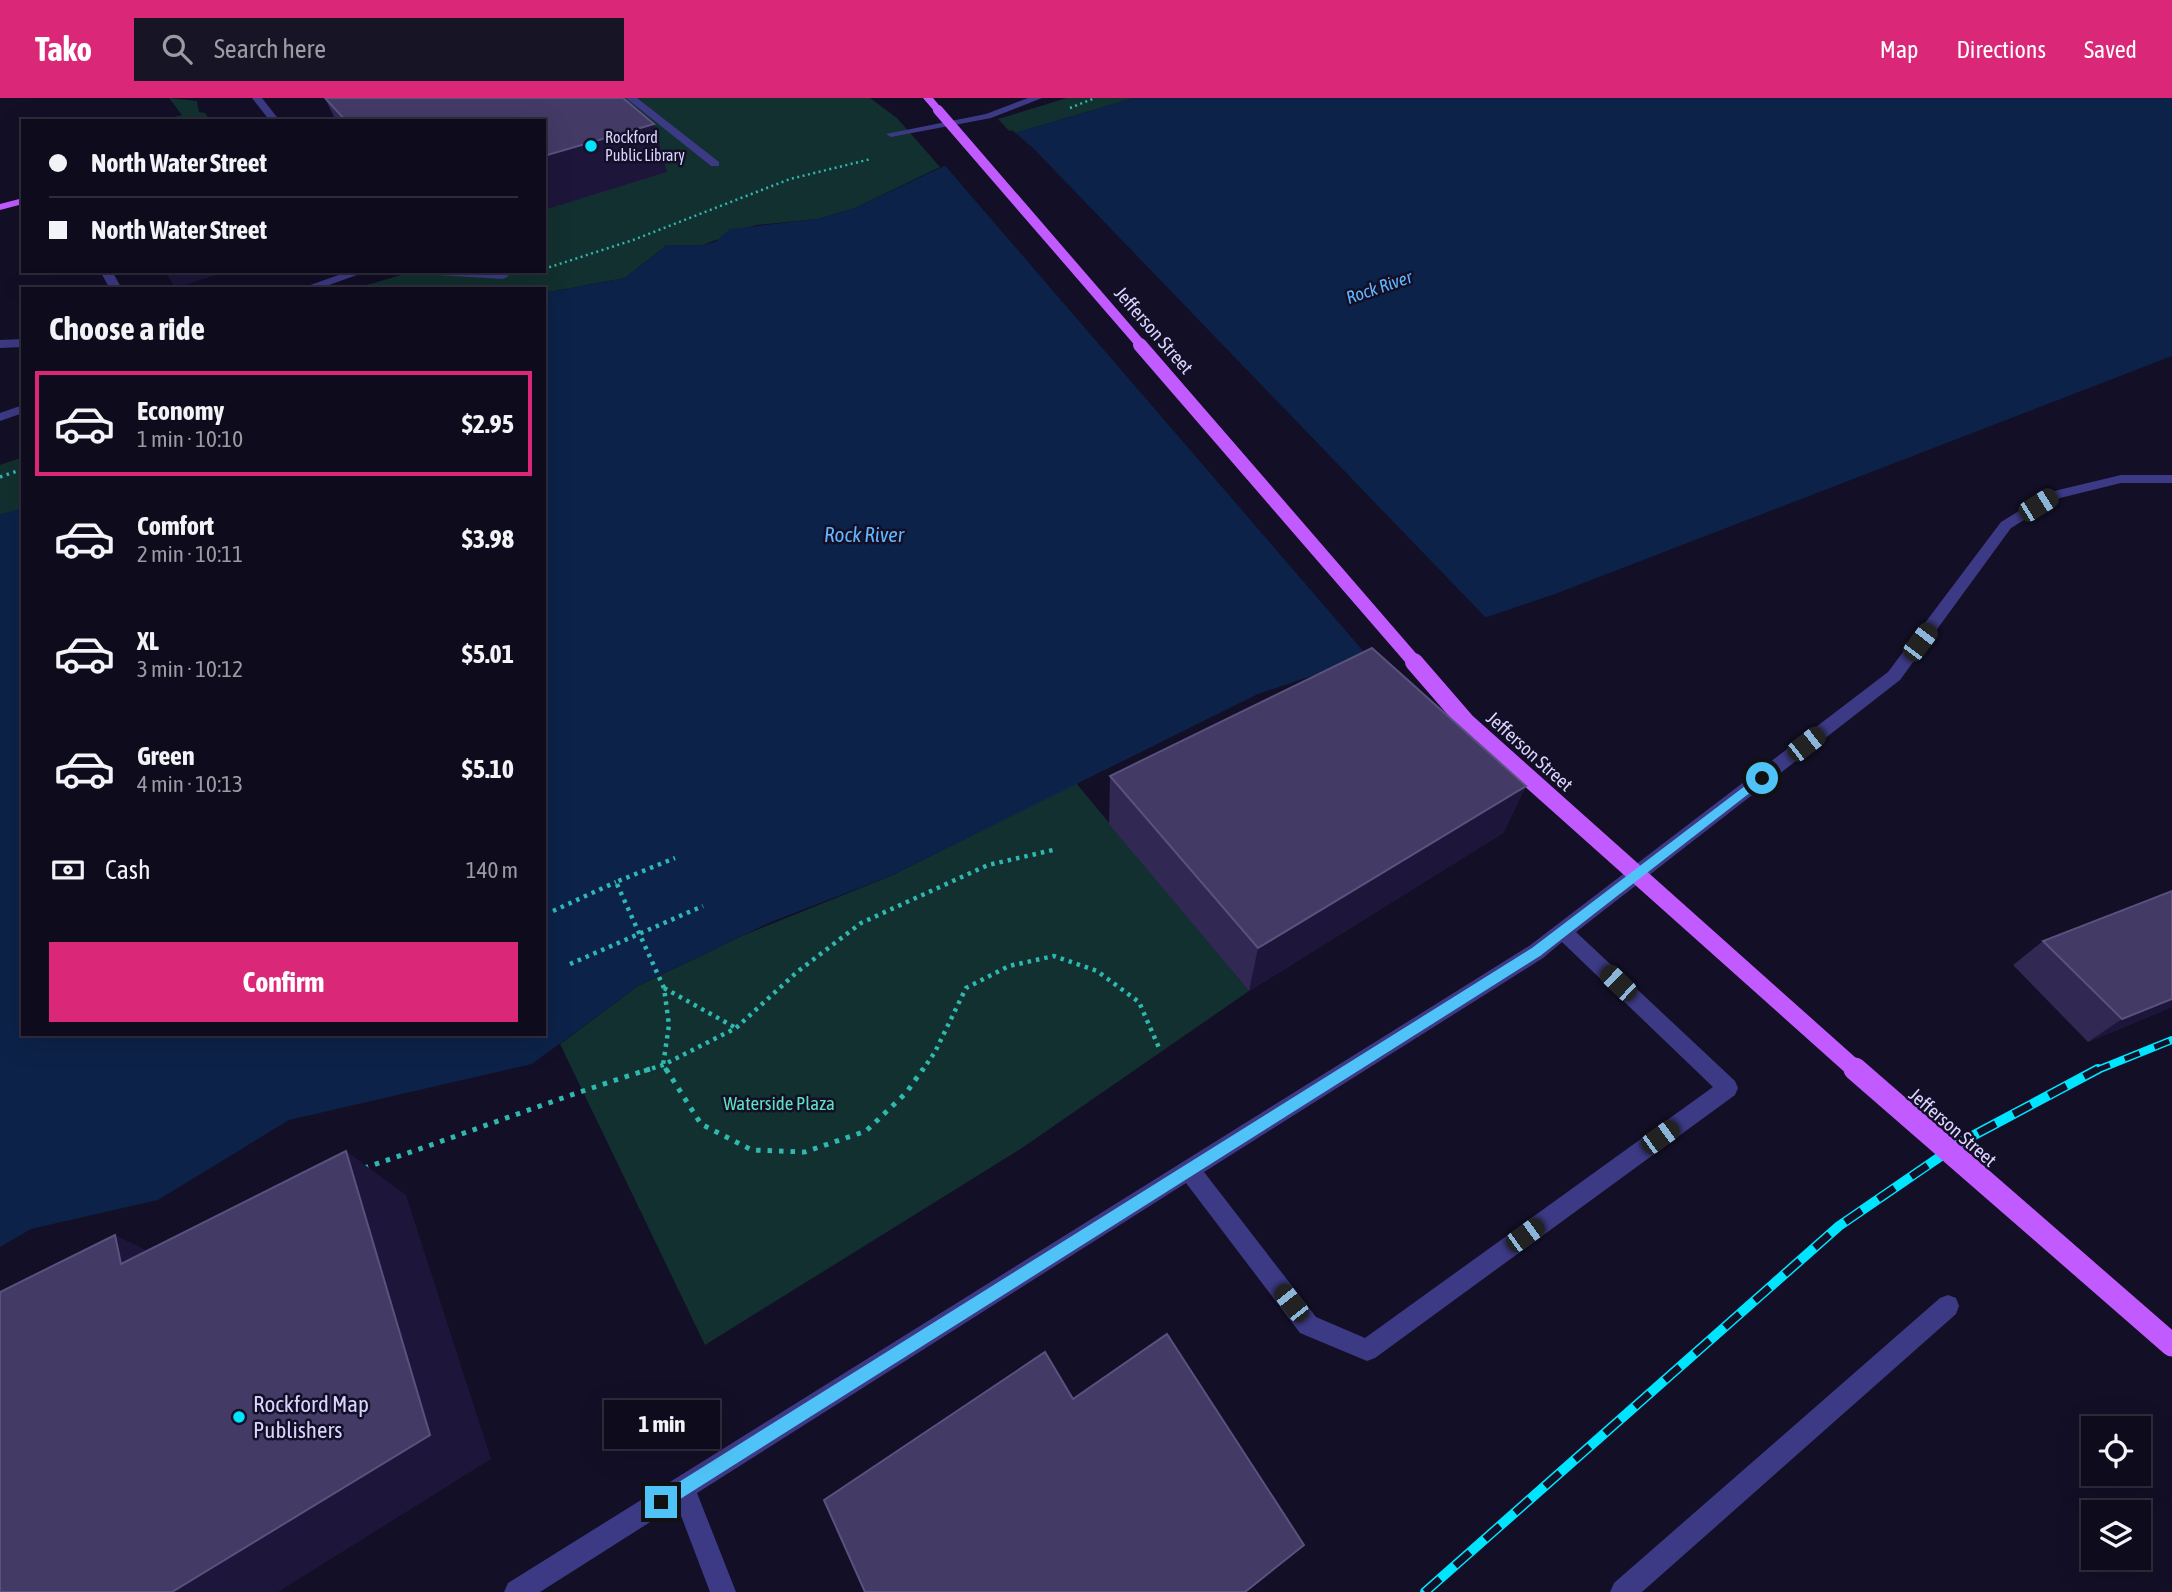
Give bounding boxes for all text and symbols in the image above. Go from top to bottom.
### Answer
search box [134,18,624,81]
text: Tako [35,30,92,68]
icon: search [158,30,196,68]
text: Search here [214,34,326,64]
text: Map [1880,36,1918,63]
text: Directions [1956,36,2046,63]
text: Saved [2084,36,2137,63]
place label: Rockford Public Library [605,128,685,165]
marker: Rockford Public Library [583,138,599,154]
text: North Water Street [91,148,267,178]
text: North Water Street [91,215,267,245]
water label: Rock River [1343,266,1415,308]
street label: Jefferson Street [1110,282,1198,378]
text: Choose a ride [49,310,205,347]
icon: car [53,392,116,455]
text: Economy [137,396,224,426]
text: $2.95 [462,409,514,439]
text: 1 min · 10:10 [137,426,243,452]
car [2015,485,2062,525]
icon: car [53,507,116,570]
text: Comfort [137,511,214,541]
water label: Rock River [824,522,905,546]
text: $3.98 [462,524,514,554]
text: 2 min · 10:11 [137,541,243,567]
car [1899,619,1942,665]
icon: car [53,622,116,685]
text: XL [137,626,159,656]
text: $5.01 [462,639,514,669]
text: 3 min · 10:12 [137,656,243,682]
street label: Jefferson Street [1482,707,1578,795]
car [1783,723,1830,765]
icon: car [53,737,116,800]
text: Green [137,741,195,771]
text: $5.10 [462,754,514,784]
route start [1746,762,1778,794]
text: 4 min · 10:13 [137,771,243,797]
icon: cash [49,851,87,889]
text: Cash [105,855,151,885]
text: 140 m [466,857,518,883]
button: Confirm [49,942,518,1022]
car [1596,961,1641,1005]
street label: Jefferson Street [1905,1083,2001,1171]
park label: Waterside Plaza [723,1092,835,1114]
car [1637,1116,1684,1158]
car [1502,1214,1549,1256]
car [1270,1280,1313,1326]
place label: Rockford Map Publishers [253,1391,369,1443]
callout: 1 min [603,1400,719,1450]
marker: Rockford Map Publishers [231,1409,247,1425]
text: 1 min [639,1411,685,1437]
map controls [2081,1416,2151,1570]
button: locate [2081,1416,2151,1486]
route end [645,1486,677,1518]
button: layers [2081,1500,2151,1570]

